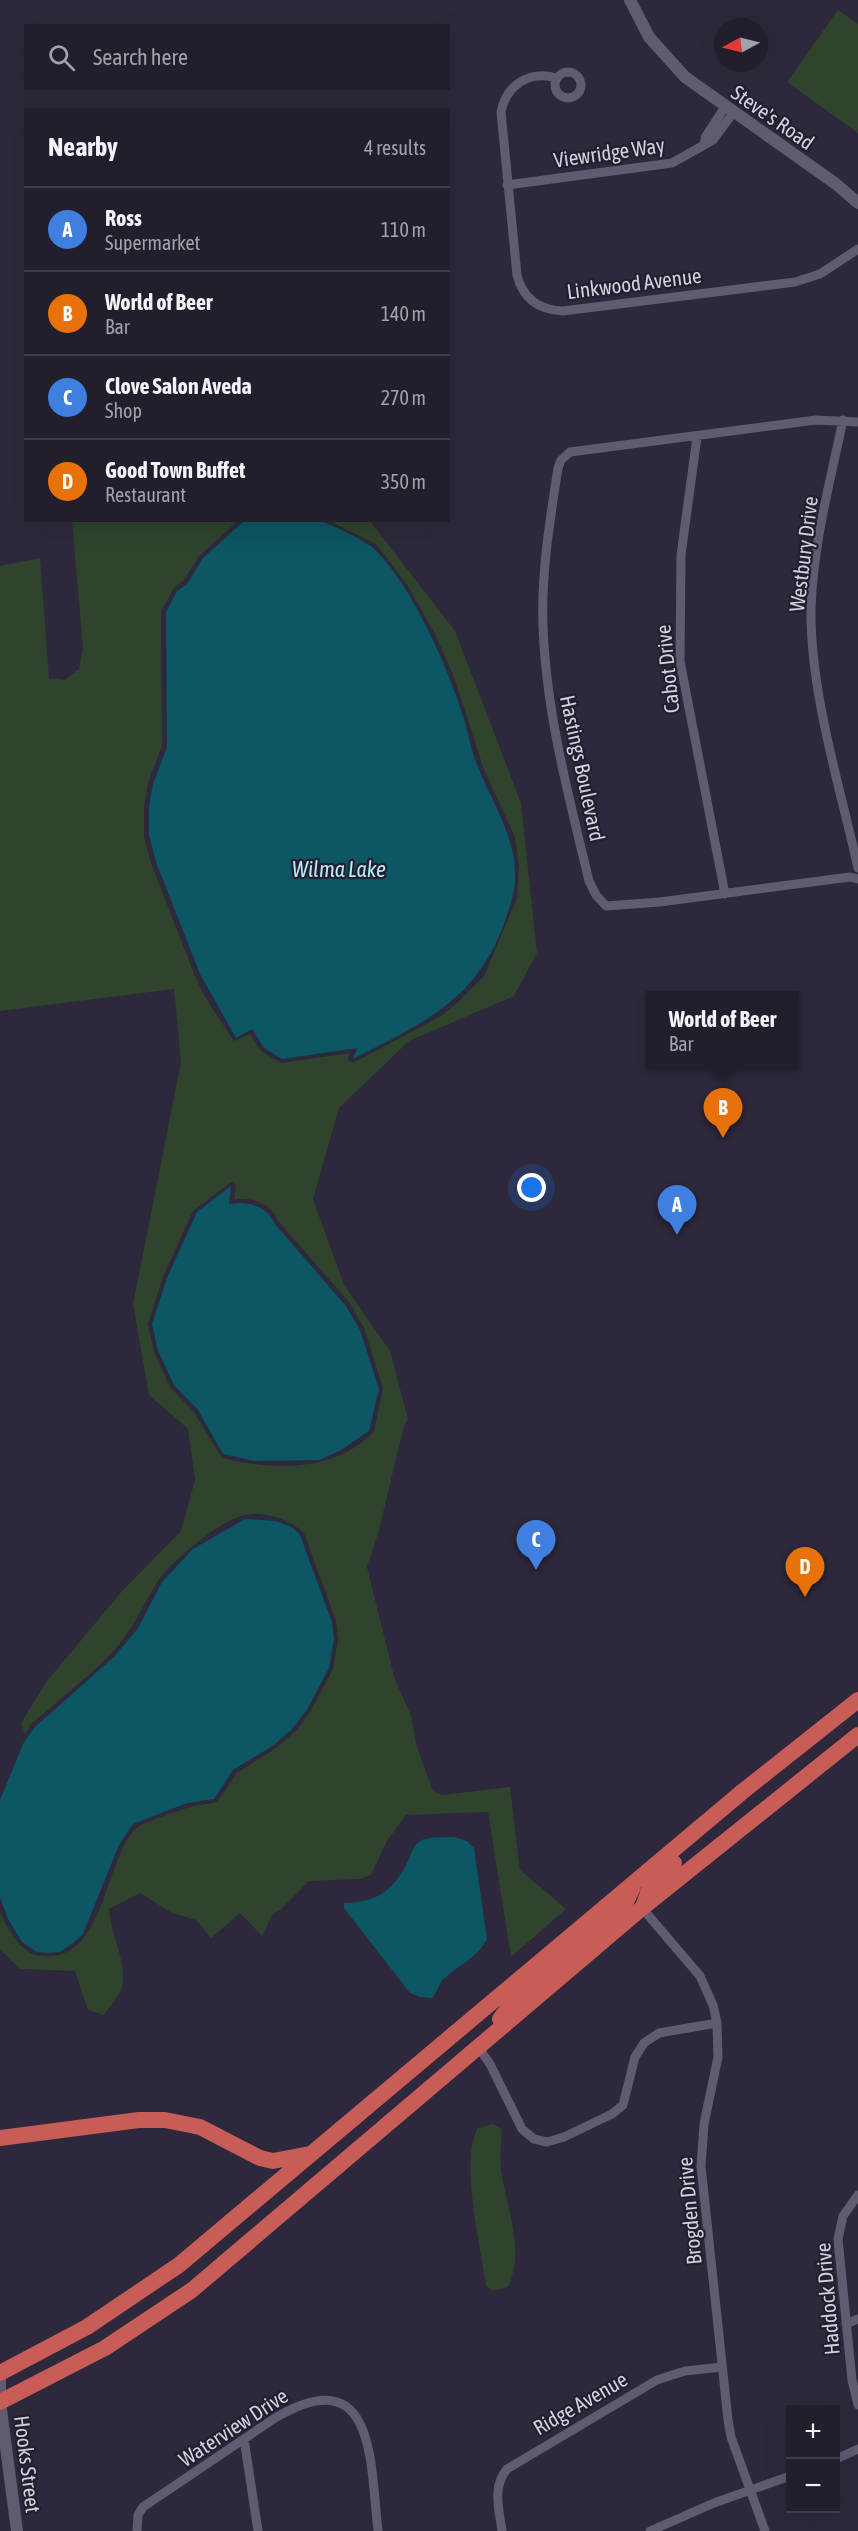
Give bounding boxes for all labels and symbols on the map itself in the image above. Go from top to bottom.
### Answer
north arrow [714,18,768,72]
street label: Steve's Road [727,80,819,154]
street label: Viewridge Way [552,132,666,172]
street label: Linkwood Avenue [565,263,703,303]
street label: Westbury Drive [784,495,822,613]
street label: Cabot Drive [650,624,684,714]
street label: Hastings Boulevard [556,693,610,843]
water label: Wilma Lake [292,856,386,882]
pin: B [704,1088,742,1138]
your location [517,1173,546,1202]
pin: A [658,1186,696,1235]
pin: C [516,1520,556,1570]
pin: D [786,1548,824,1597]
street label: Brogden Drive [672,2156,706,2266]
street label: Haddock Drive [810,2242,844,2356]
street label: Ridge Avenue [529,2366,631,2440]
street label: Waterview Drive [174,2383,292,2471]
street label: Hooks Street [10,2414,46,2514]

